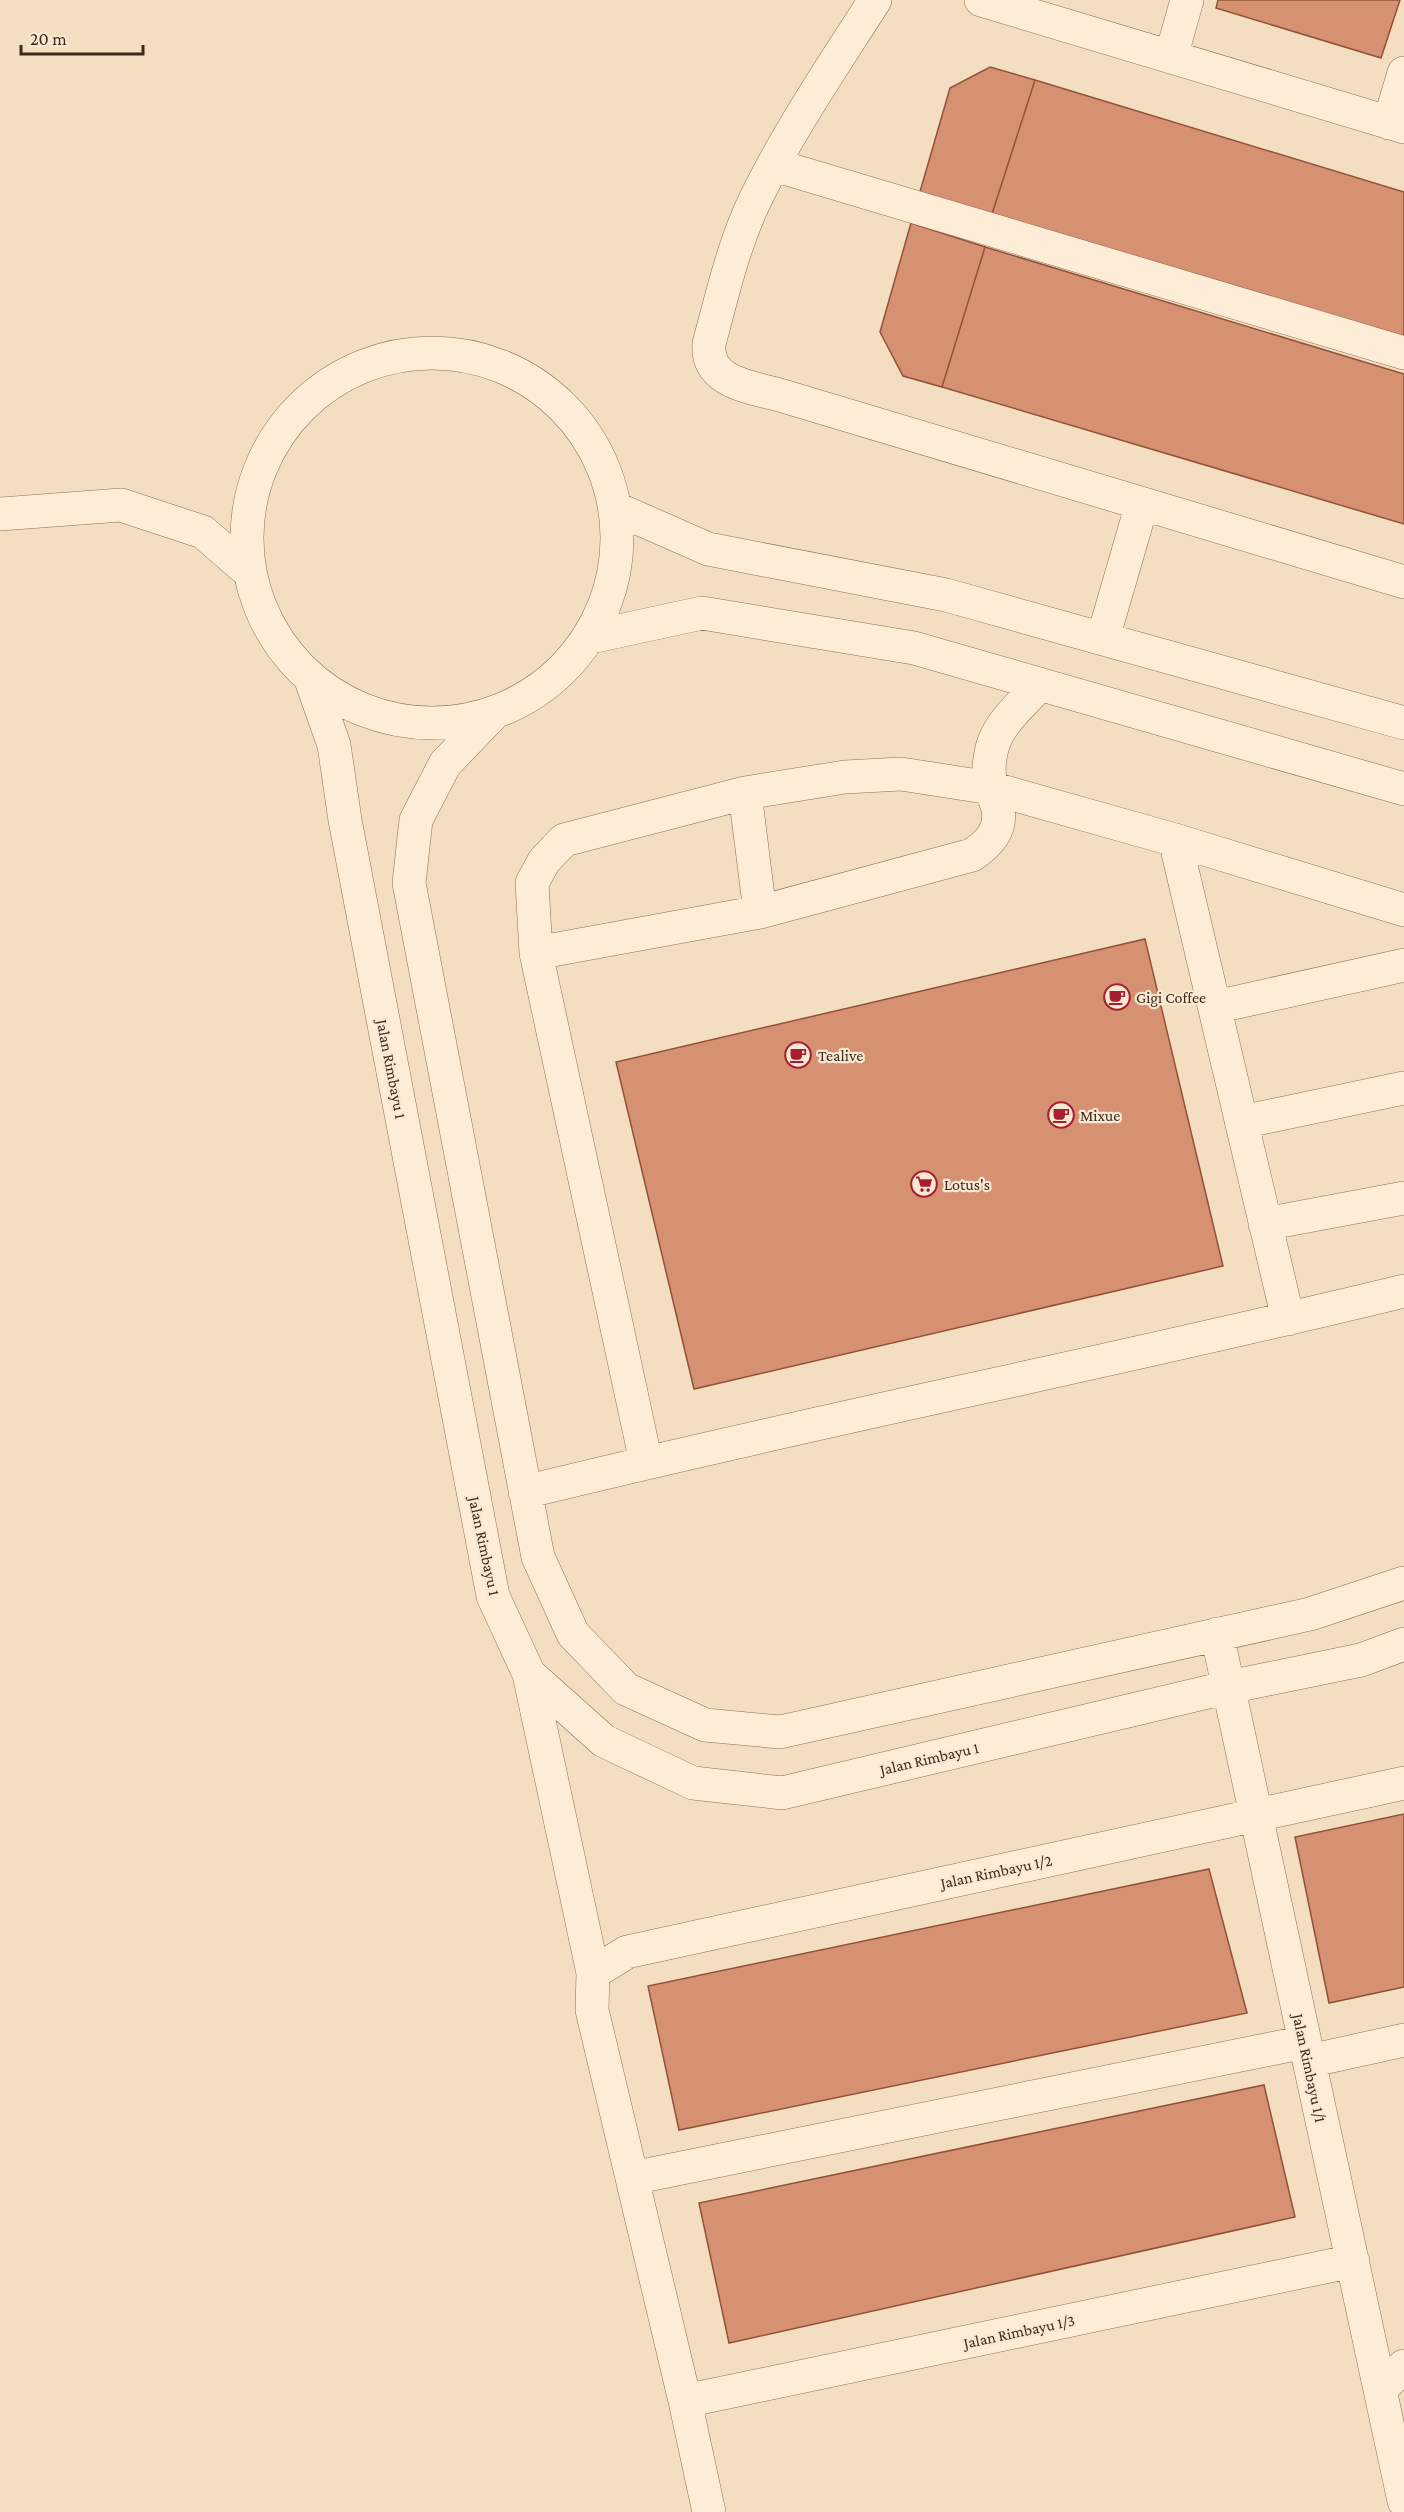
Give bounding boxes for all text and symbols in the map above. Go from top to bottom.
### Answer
scale bar [21,18,142,56]
text: 20 m [30,29,67,49]
cafe icon: Gigi Coffee [1102,982,1132,1012]
place label: Gigi Coffee [1136,989,1206,1007]
street label: Jalan Rimbayu 1 [372,1016,409,1120]
cafe icon: Tealive [783,1040,813,1070]
place label: Tealive [818,1047,863,1064]
cafe icon: Mixue [1046,1100,1076,1130]
place label: Mixue [1080,1107,1120,1124]
supermarket icon: Lotus's [909,1169,939,1199]
place label: Lotus's [944,1176,990,1193]
street label: Jalan Rimbayu 1 [464,1493,503,1597]
street label: Jalan Rimbayu 1 [876,1739,980,1780]
street label: Jalan Rimbayu 1/2 [937,1851,1054,1893]
street label: Jalan Rimbayu 1/1 [1288,2010,1329,2124]
street label: Jalan Rimbayu 1/3 [960,2311,1077,2353]

